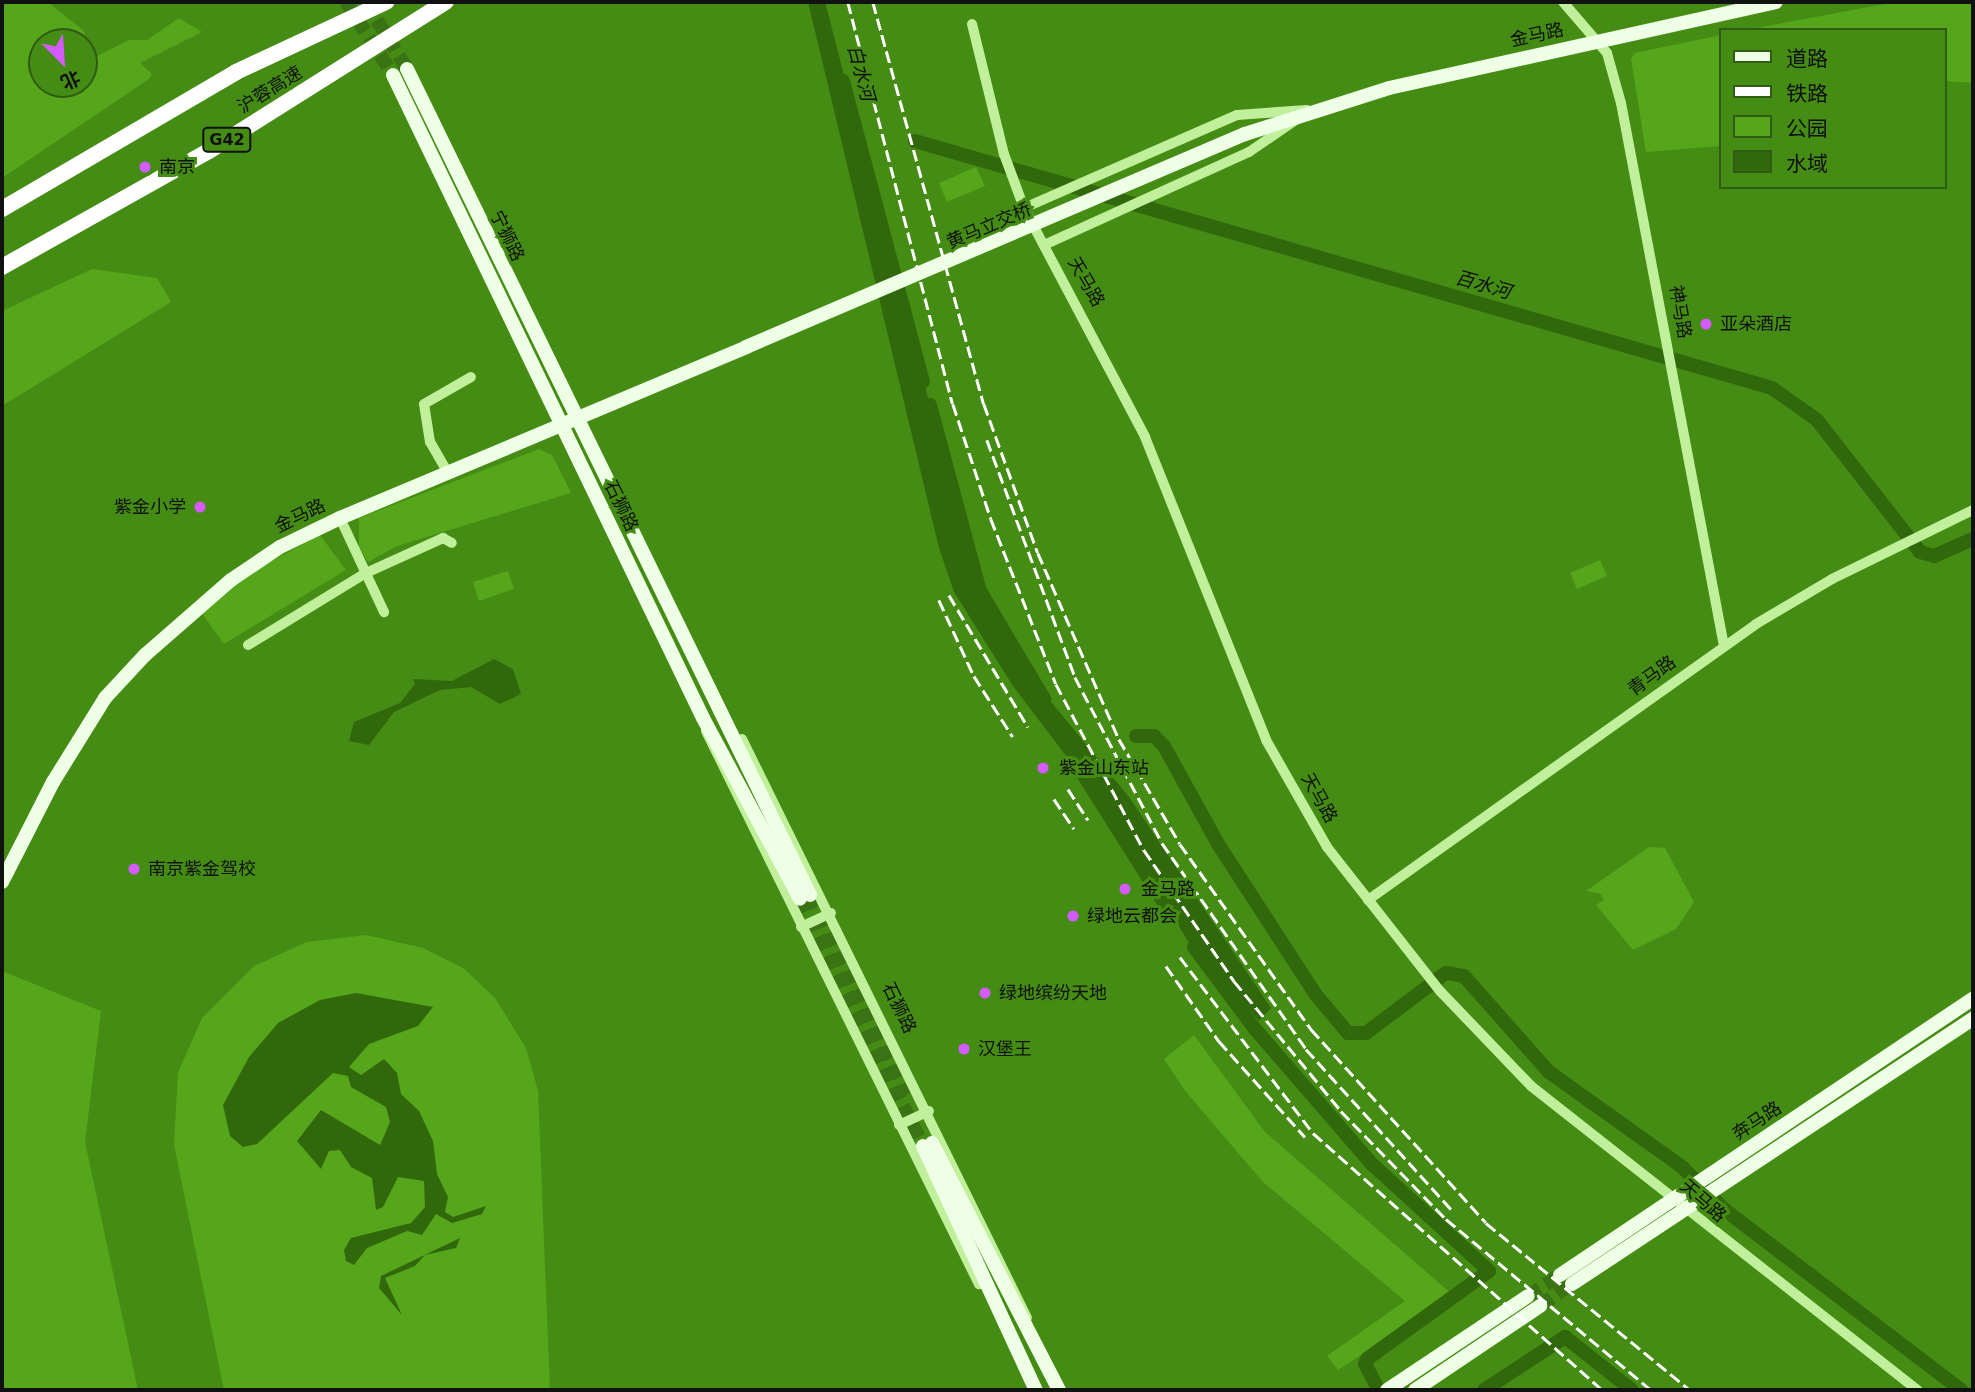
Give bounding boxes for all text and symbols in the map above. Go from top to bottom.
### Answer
street label: 金马路 [1508,19,1566,51]
north arrow [28,28,98,98]
legend [1720,28,1947,189]
water label: 白水河 [843,43,879,103]
text: 道路 [1786,47,1828,71]
street label: 沪蓉高速 [234,62,306,118]
text: 北 [58,66,84,94]
text: 铁路 [1786,82,1828,106]
text: 公园 [1786,117,1828,141]
road number: G42 [201,128,253,152]
text: 水域 [1786,152,1828,176]
place label: 南京 [159,156,195,178]
marker: 南京 [137,159,153,175]
street label: 黄马立交桥 [943,198,1035,254]
street label: 宁狮路 [485,207,529,265]
street label: 天马路 [1063,253,1109,311]
water label: 百水河 [1452,266,1514,304]
street label: 神马路 [1665,284,1695,340]
place label: 亚朵酒店 [1720,313,1792,335]
marker: 亚朵酒店 [1698,316,1714,332]
street label: 石狮路 [599,477,643,535]
street label: 金马路 [271,494,329,538]
place label: 紫金小学 [114,496,186,518]
marker: 紫金小学 [192,499,208,515]
street label: 青马路 [1624,651,1680,701]
place label: 紫金山东站 [1059,757,1149,779]
marker: 紫金山东站 [1033,758,1053,778]
street label: 天马路 [1296,769,1342,827]
place label: 南京紫金驾校 [148,858,256,880]
marker: 南京紫金驾校 [126,861,142,877]
place label: 金马路 [1141,878,1195,900]
marker: 金马路 [1115,879,1135,899]
place label: 绿地云都会 [1087,905,1177,927]
marker: 绿地云都会 [1065,908,1081,924]
street label: 石狮路 [877,979,921,1037]
place label: 绿地缤纷天地 [999,982,1107,1004]
marker: 绿地缤纷天地 [977,985,993,1001]
place label: 汉堡王 [978,1038,1032,1060]
marker: 汉堡王 [956,1041,972,1057]
street label: 奔马路 [1728,1097,1786,1145]
street label: 天马路 [1676,1175,1730,1227]

